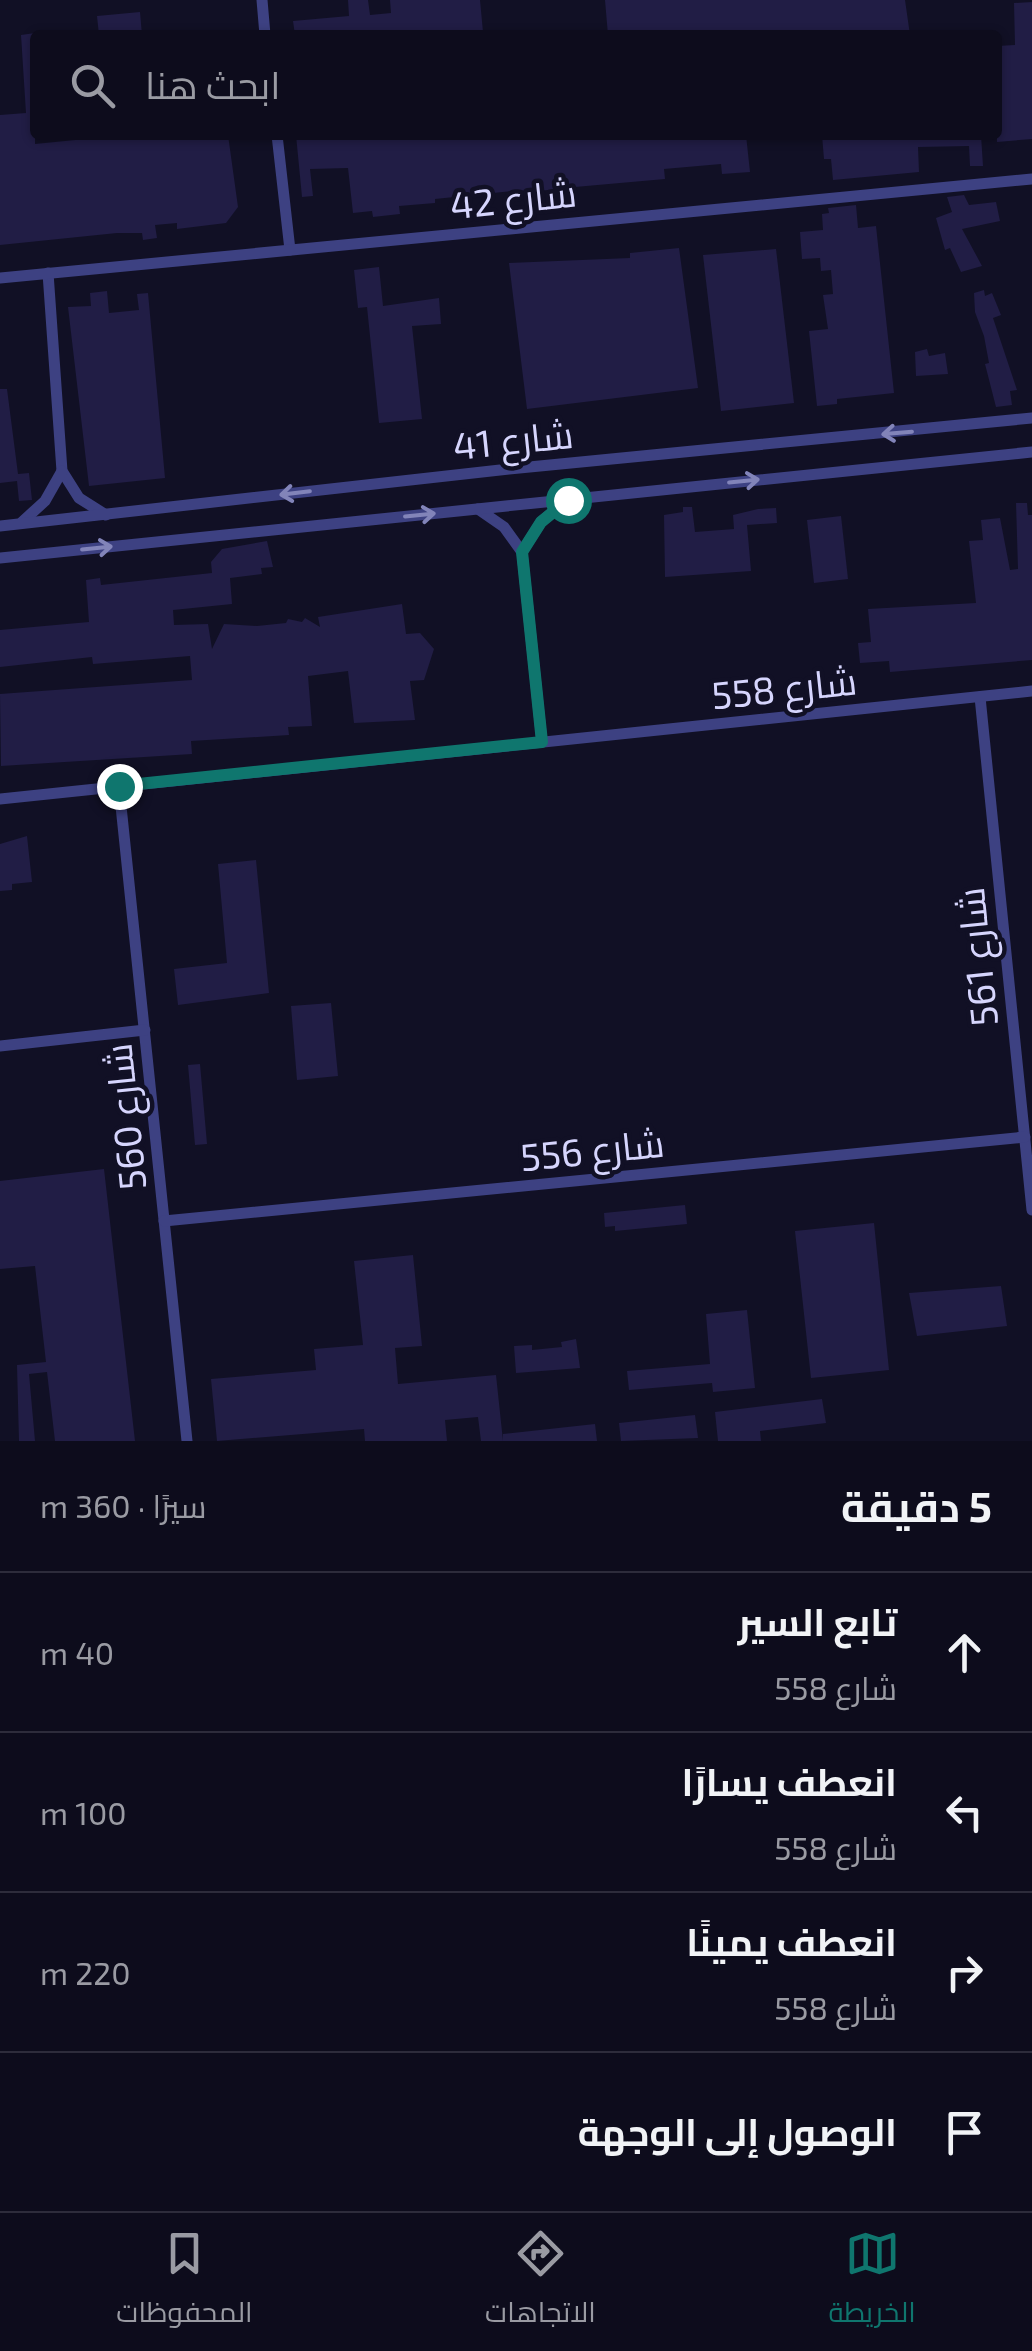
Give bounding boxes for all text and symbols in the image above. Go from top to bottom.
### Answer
search box [30,30,1002,140]
icon: search [65,58,120,113]
text: ابحث هنا [145,61,280,107]
street label: شارع 42 [448,168,579,231]
street label: شارع 41 [451,410,576,472]
one-way arrow [881,423,913,442]
one-way arrow [727,471,759,490]
route start [546,478,592,524]
one-way arrow [279,484,311,503]
one-way arrow [404,505,436,524]
one-way arrow [80,538,113,557]
street label: شارع 558 [709,657,859,721]
route end [97,764,143,810]
street label: شارع 561 [946,885,1010,1029]
street label: شارع 560 [93,1041,159,1193]
street label: شارع 556 [518,1119,667,1183]
text: 5 دقيقة [841,1480,992,1530]
text: سيرًا · 360 m [40,1486,207,1524]
text: تابع السير [738,1598,897,1644]
icon: ahead [937,1625,992,1680]
text: 40 m [40,1633,114,1671]
text: شارع 558 [774,1668,897,1706]
text: انعطف يسارًا [682,1758,897,1804]
icon: left [937,1785,992,1840]
text: 100 m [40,1793,127,1831]
text: شارع 558 [774,1828,897,1866]
text: انعطف يمينًا [686,1918,897,1964]
icon: right [937,1945,992,2000]
text: 220 m [40,1953,130,1991]
text: شارع 558 [774,1988,897,2026]
icon: arrive [937,2105,992,2160]
text: الوصول إلى الوجهة [578,2108,897,2154]
tab: المحفوظات [116,2226,253,2338]
tab: الاتجاهات [485,2226,596,2338]
tab: الخريطة [828,2226,916,2338]

